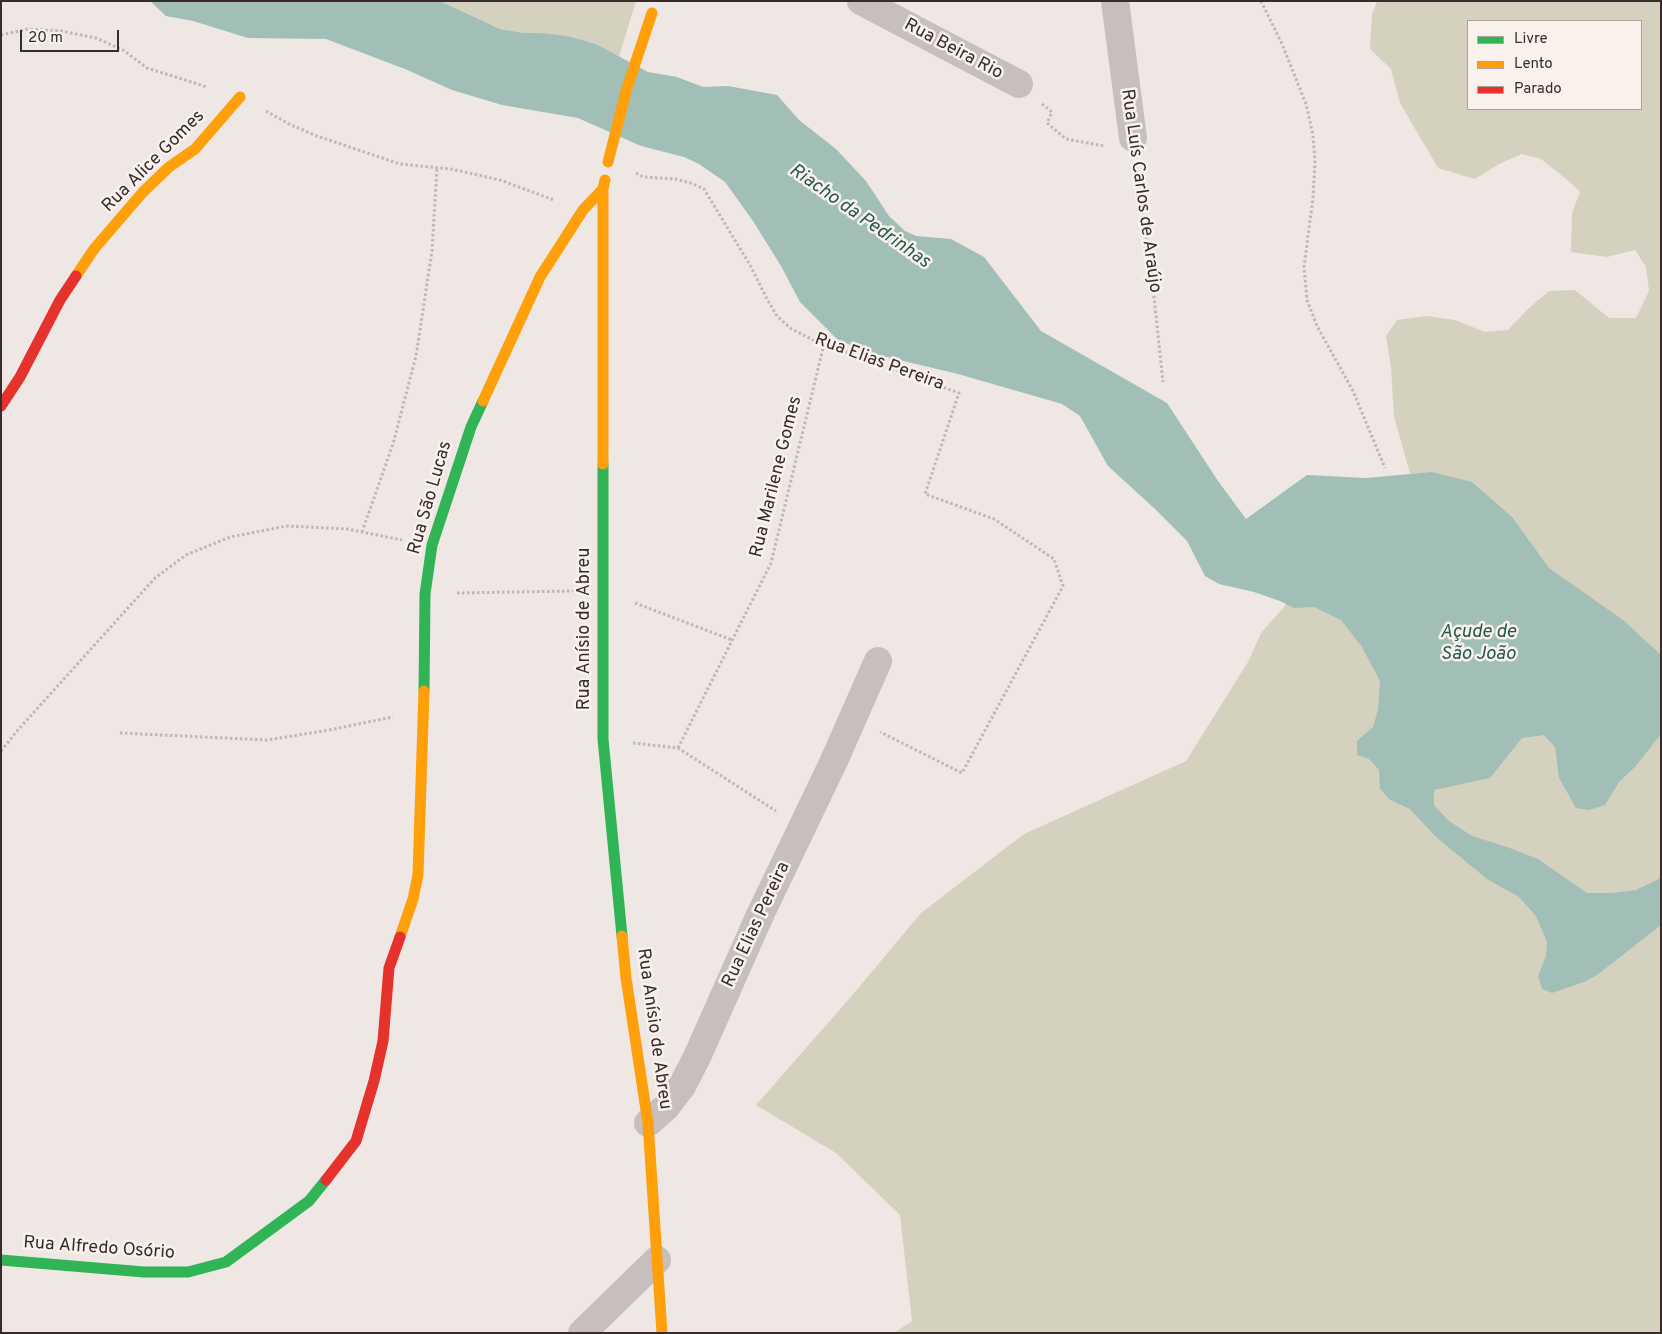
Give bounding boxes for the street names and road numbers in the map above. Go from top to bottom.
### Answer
street label: Rua Beira Rio [900,15,1006,85]
street label: Rua Luís Carlos de Araújo [1115,88,1165,294]
street label: Rua Alice Gomes [98,106,210,218]
street label: Rua Elias Pereira [811,330,947,396]
street label: Rua Marilene Gomes [747,394,807,560]
street label: Rua São Lucas [404,439,458,557]
street label: Rua Anísio de Abreu [574,548,596,710]
street label: Rua Elias Pereira [718,859,796,991]
street label: Rua Anísio de Abreu [631,947,675,1111]
street label: Rua Alfredo Osório [22,1233,176,1265]

